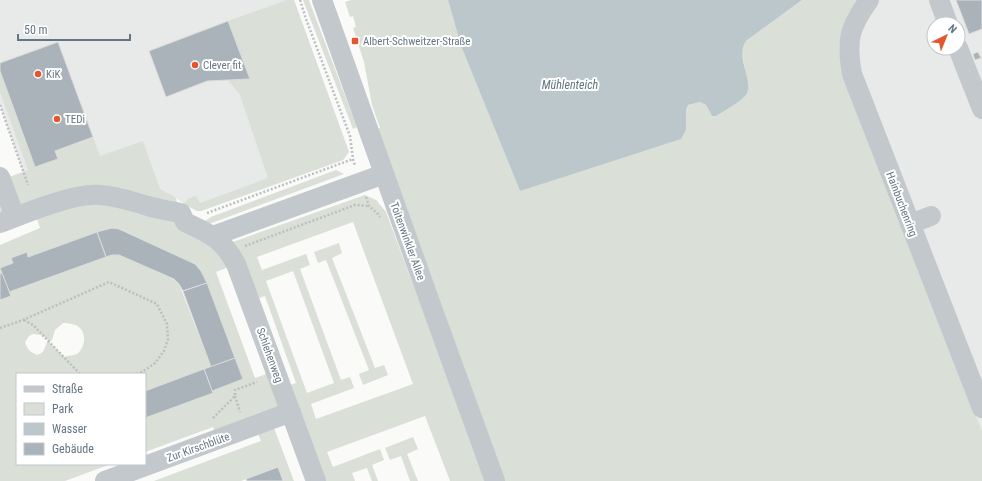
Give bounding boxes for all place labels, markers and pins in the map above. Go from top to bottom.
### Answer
place label: Albert-Schweitzer-Straße [363,35,470,48]
marker: Albert-Schweitzer-Straße [350,36,360,46]
place label: Clever fit [203,59,241,72]
marker: Clever fit [190,60,200,70]
place label: KiK [46,68,61,81]
marker: KiK [33,69,43,79]
place label: TEDi [65,113,85,126]
marker: TEDi [52,114,62,124]

